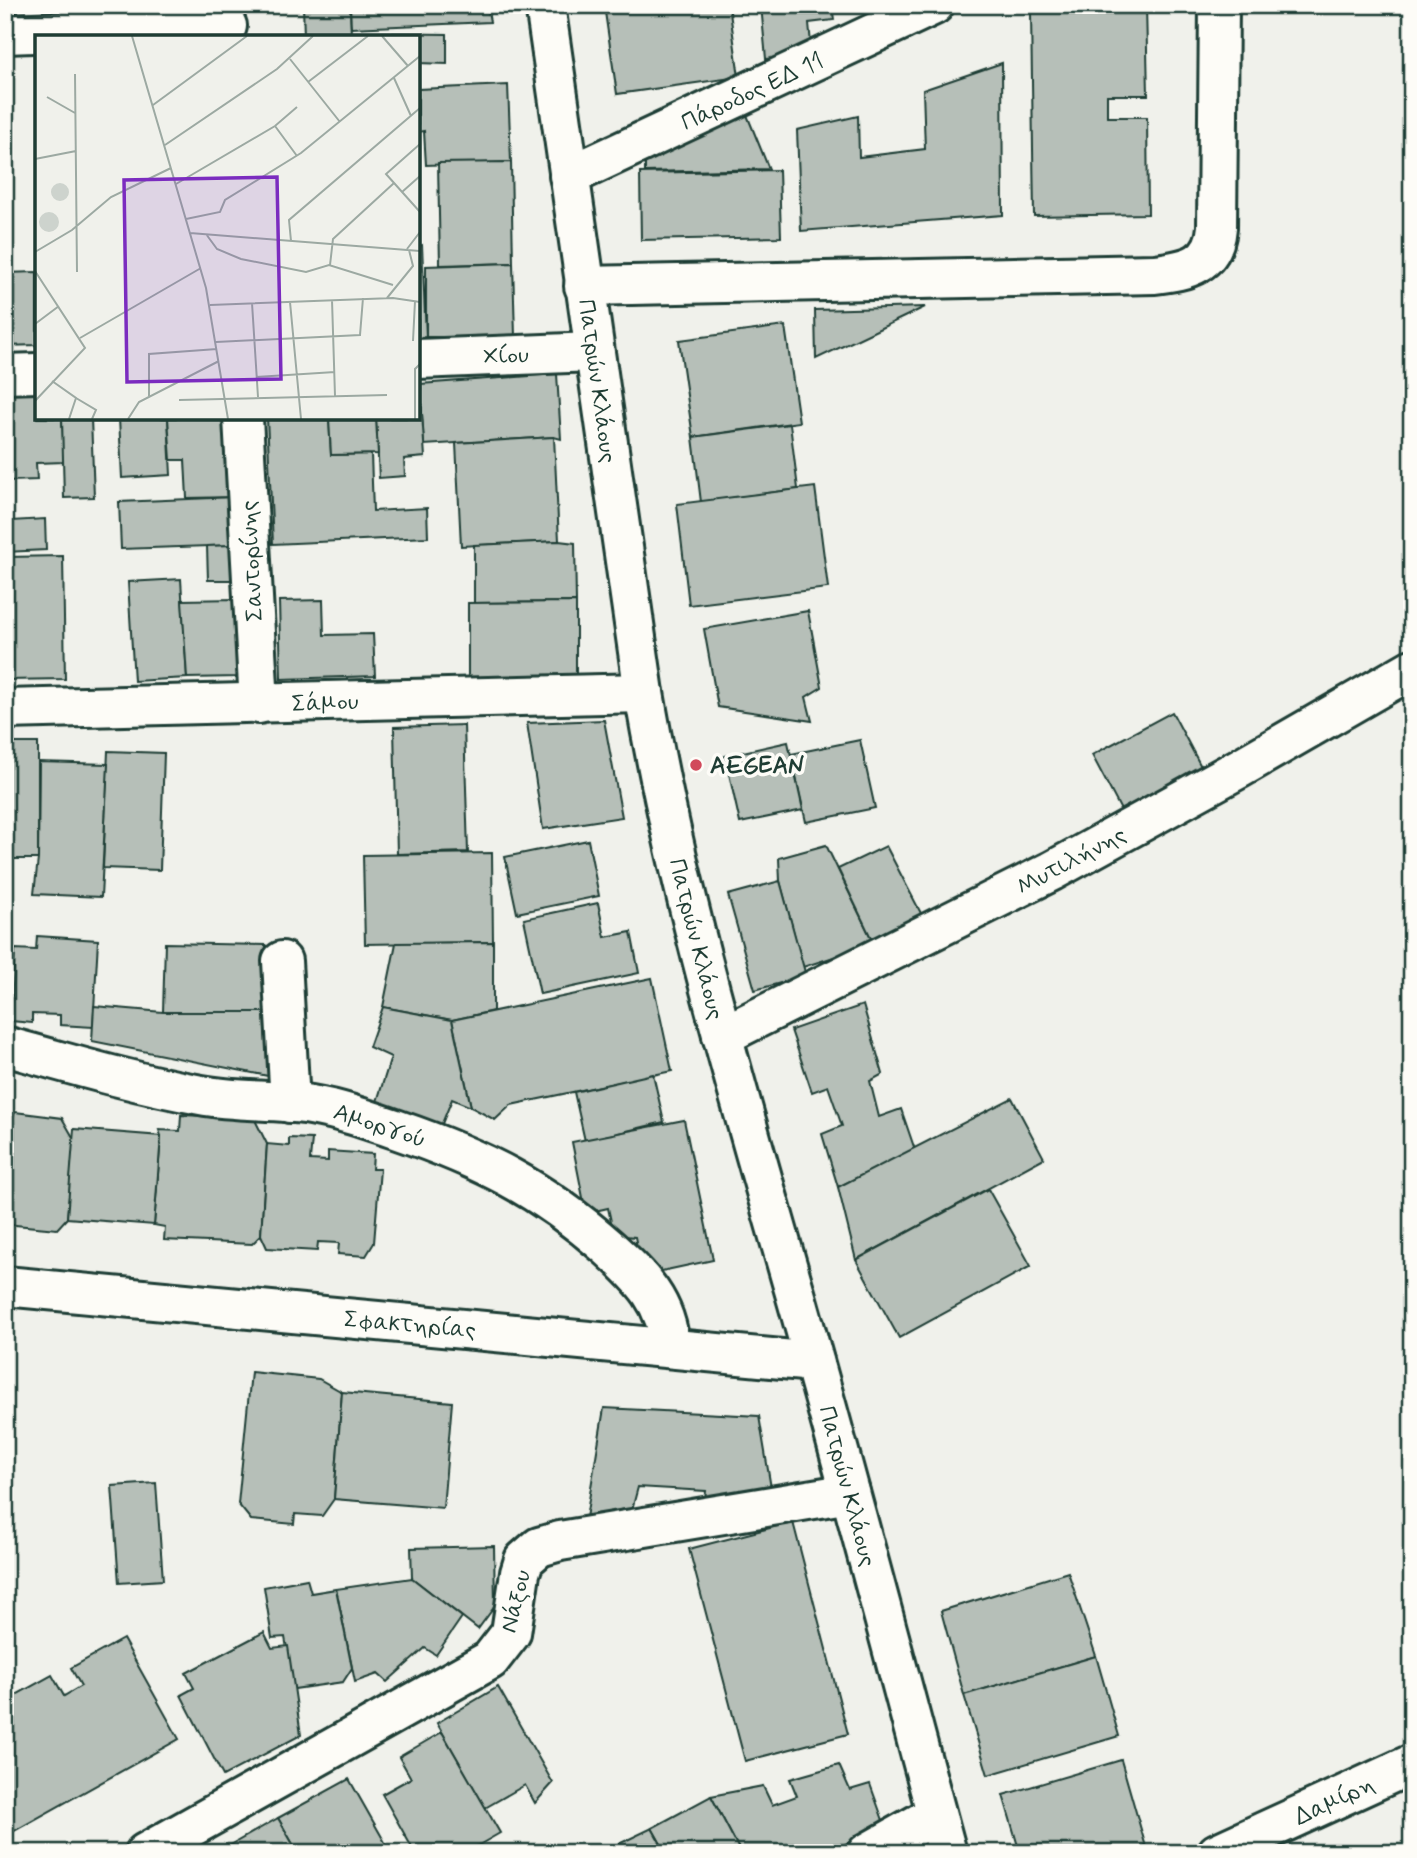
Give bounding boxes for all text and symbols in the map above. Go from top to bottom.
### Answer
inset map [35,35,420,420]
street label: Πάροδος ΕΔ 11 [676,46,829,139]
street label: Πατρών Κλάους [570,297,623,465]
street label: Χίου [483,340,529,373]
street label: Σαντορίνης [234,500,271,622]
street label: Σάμου [291,687,359,720]
place label: AEGEAN [710,751,805,782]
marker: AEGEAN [688,757,704,773]
street label: Μυτιλήνης [1012,820,1132,903]
street label: Πατρών Κλάους [661,856,731,1023]
street label: Αμοργού [329,1097,430,1156]
street label: Σφακτηρίας [343,1304,477,1347]
street label: Πατρών Κλάους [810,1403,883,1570]
street label: Νάξου [494,1566,539,1636]
street label: Δαμίρη [1289,1769,1380,1833]

